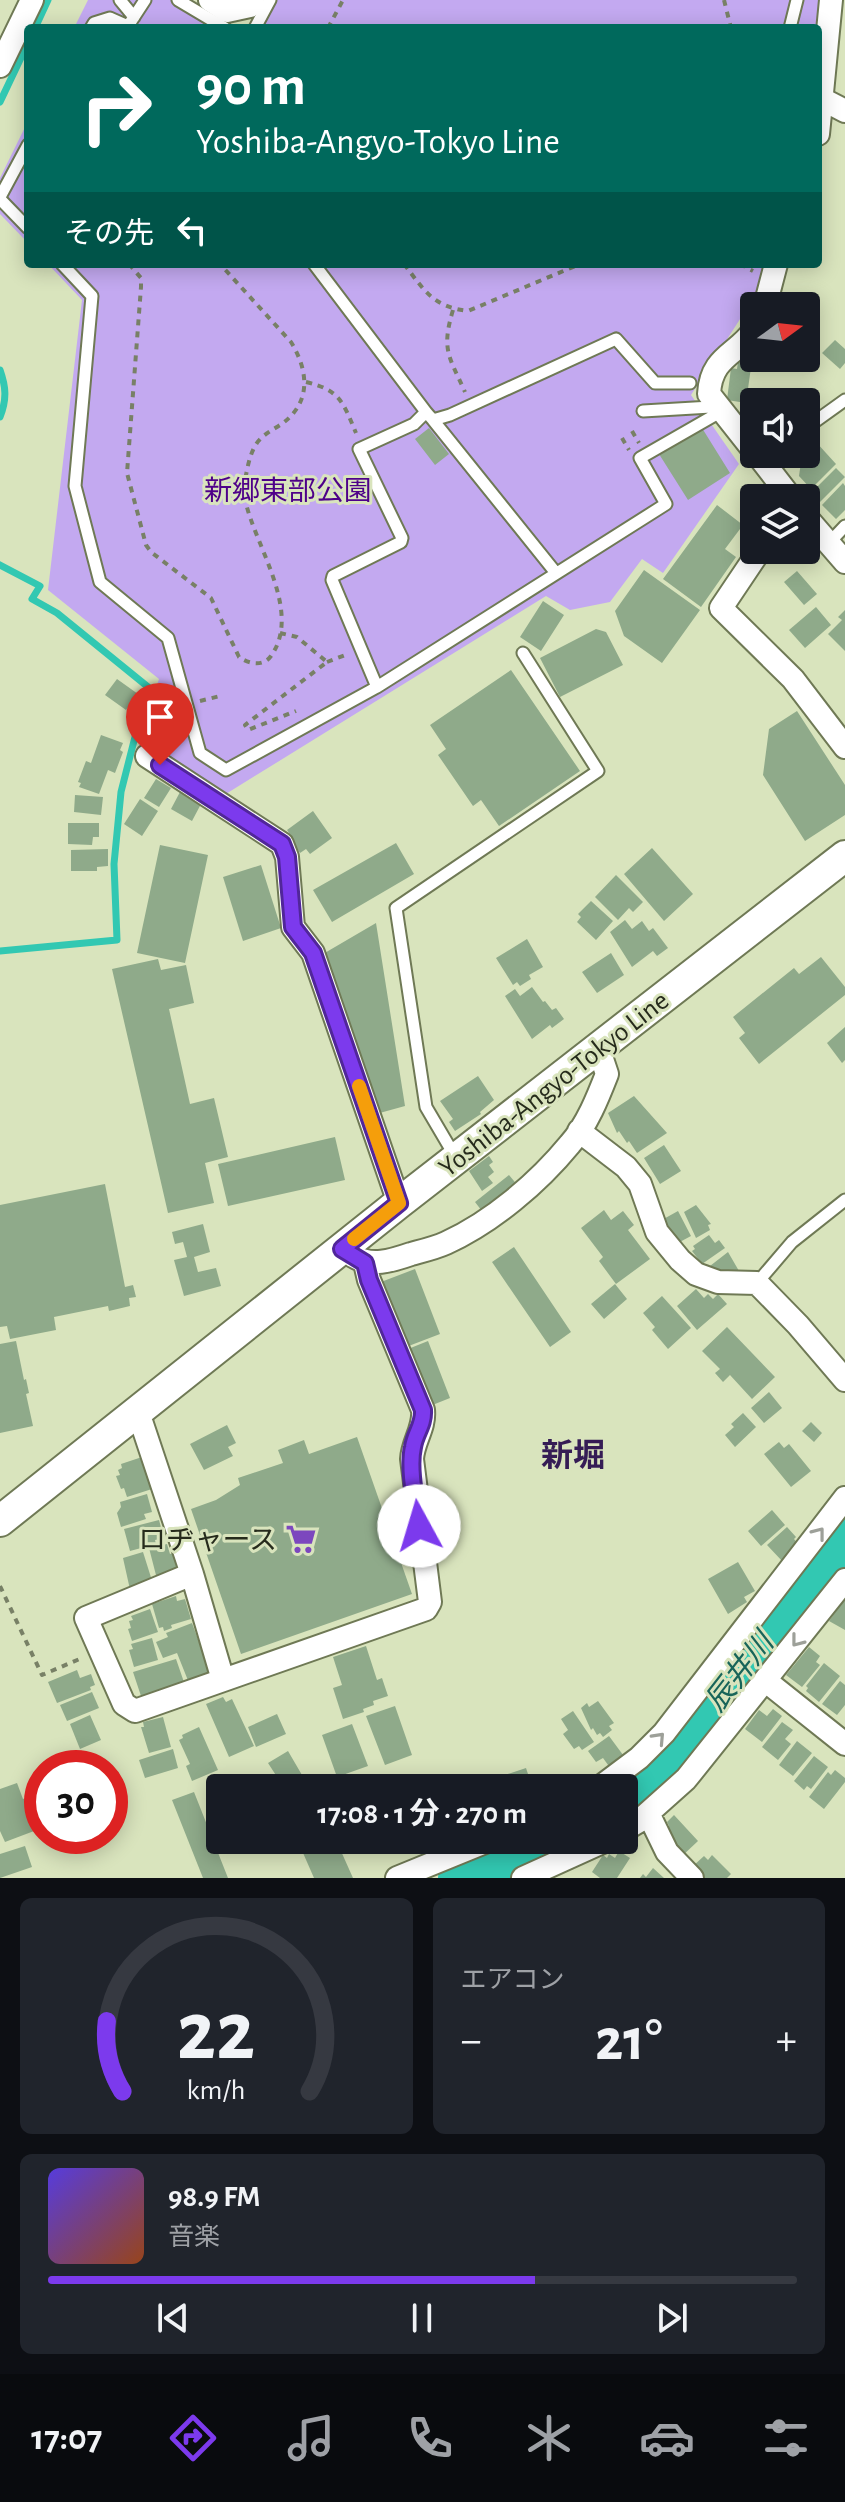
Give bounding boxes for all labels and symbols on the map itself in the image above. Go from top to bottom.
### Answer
north arrow [740,292,820,372]
park label: 新郷東部公園 [204,476,372,506]
pin [126,683,194,765]
street label: Yoshiba-Angyo-Tokyo Line [434,986,674,1183]
district label: 新堀 [541,1439,605,1472]
position arrow [377,1484,461,1568]
supermarket icon: ロヂャース [284,1522,318,1556]
place label: ロヂャース [138,1527,277,1555]
one-way arrow [809,1527,823,1542]
water label: 辰井川 [699,1624,781,1717]
one-way arrow [792,1632,806,1647]
one-way arrow [649,1732,663,1747]
speed limit sign: 30 [24,1750,128,1854]

